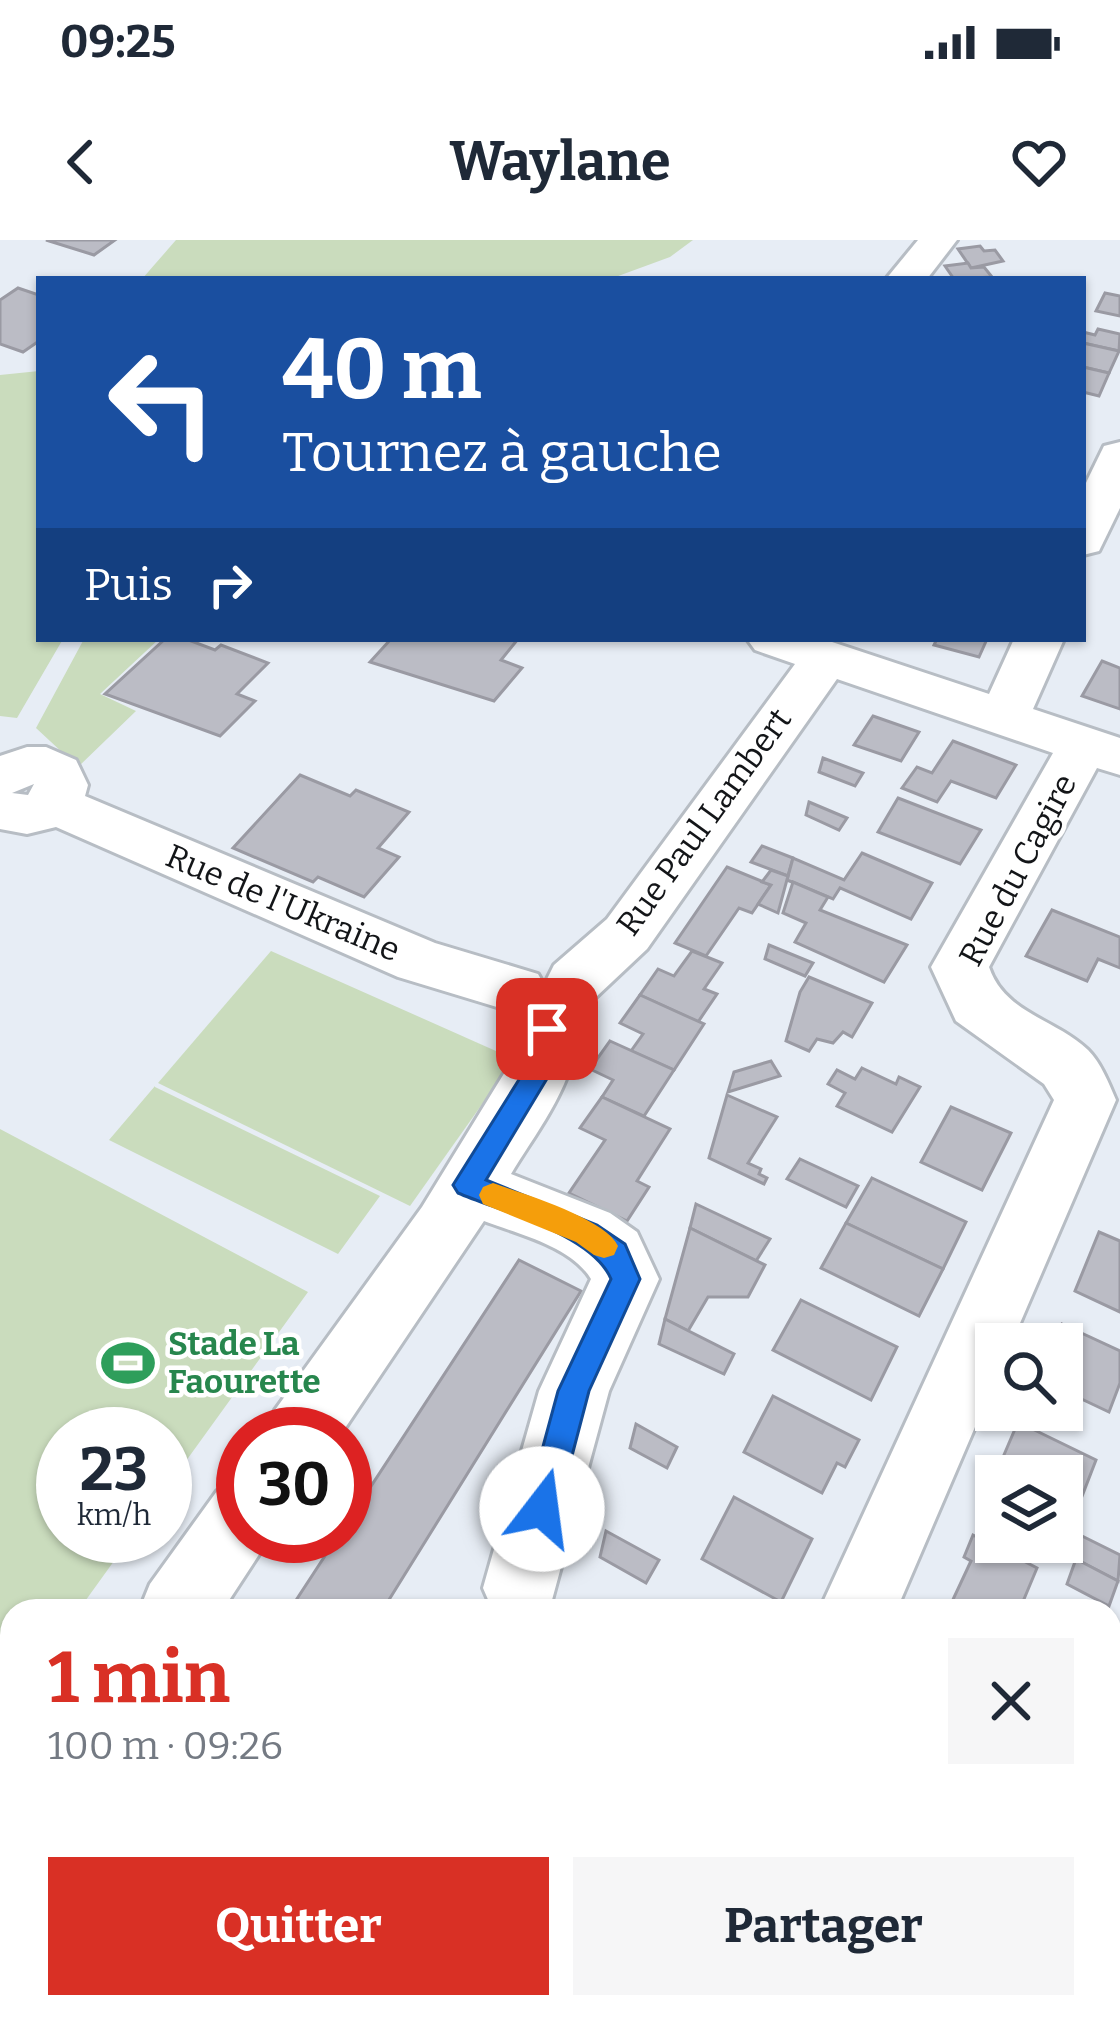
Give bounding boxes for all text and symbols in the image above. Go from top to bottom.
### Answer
text: 09:25 [60,15,176,69]
icon: back [48,129,114,195]
icon: heart [1006,129,1072,195]
text: Waylane [449,130,671,194]
text: 40 m [282,319,482,420]
icon: left [84,324,240,480]
text: Tournez à gauche [282,421,722,485]
icon: right [197,552,263,618]
text: Puis [84,558,173,612]
street label: Rue Paul Lambert [608,701,800,943]
street label: Rue du Cagire [951,767,1085,973]
street label: Rue de l'Ukraine [160,836,406,970]
pin [496,978,598,1080]
icon: arrive [514,996,580,1062]
map controls [975,1323,1083,1563]
button: search [975,1323,1083,1431]
place label: Stade La Faourette [168,1324,321,1402]
sports icon: Stade La Faourette [99,1334,157,1392]
speed limit sign: 30 [216,1407,372,1563]
text: 23 [80,1434,148,1506]
position arrow [479,1446,605,1572]
button: layers [975,1455,1083,1563]
text: km/h [77,1497,151,1533]
text: 1 min [48,1635,230,1721]
button: close [948,1638,1074,1764]
text: 100 m · 09:26 [48,1723,283,1769]
button: Quitter [48,1857,549,1995]
button: Partager [573,1857,1074,1995]

